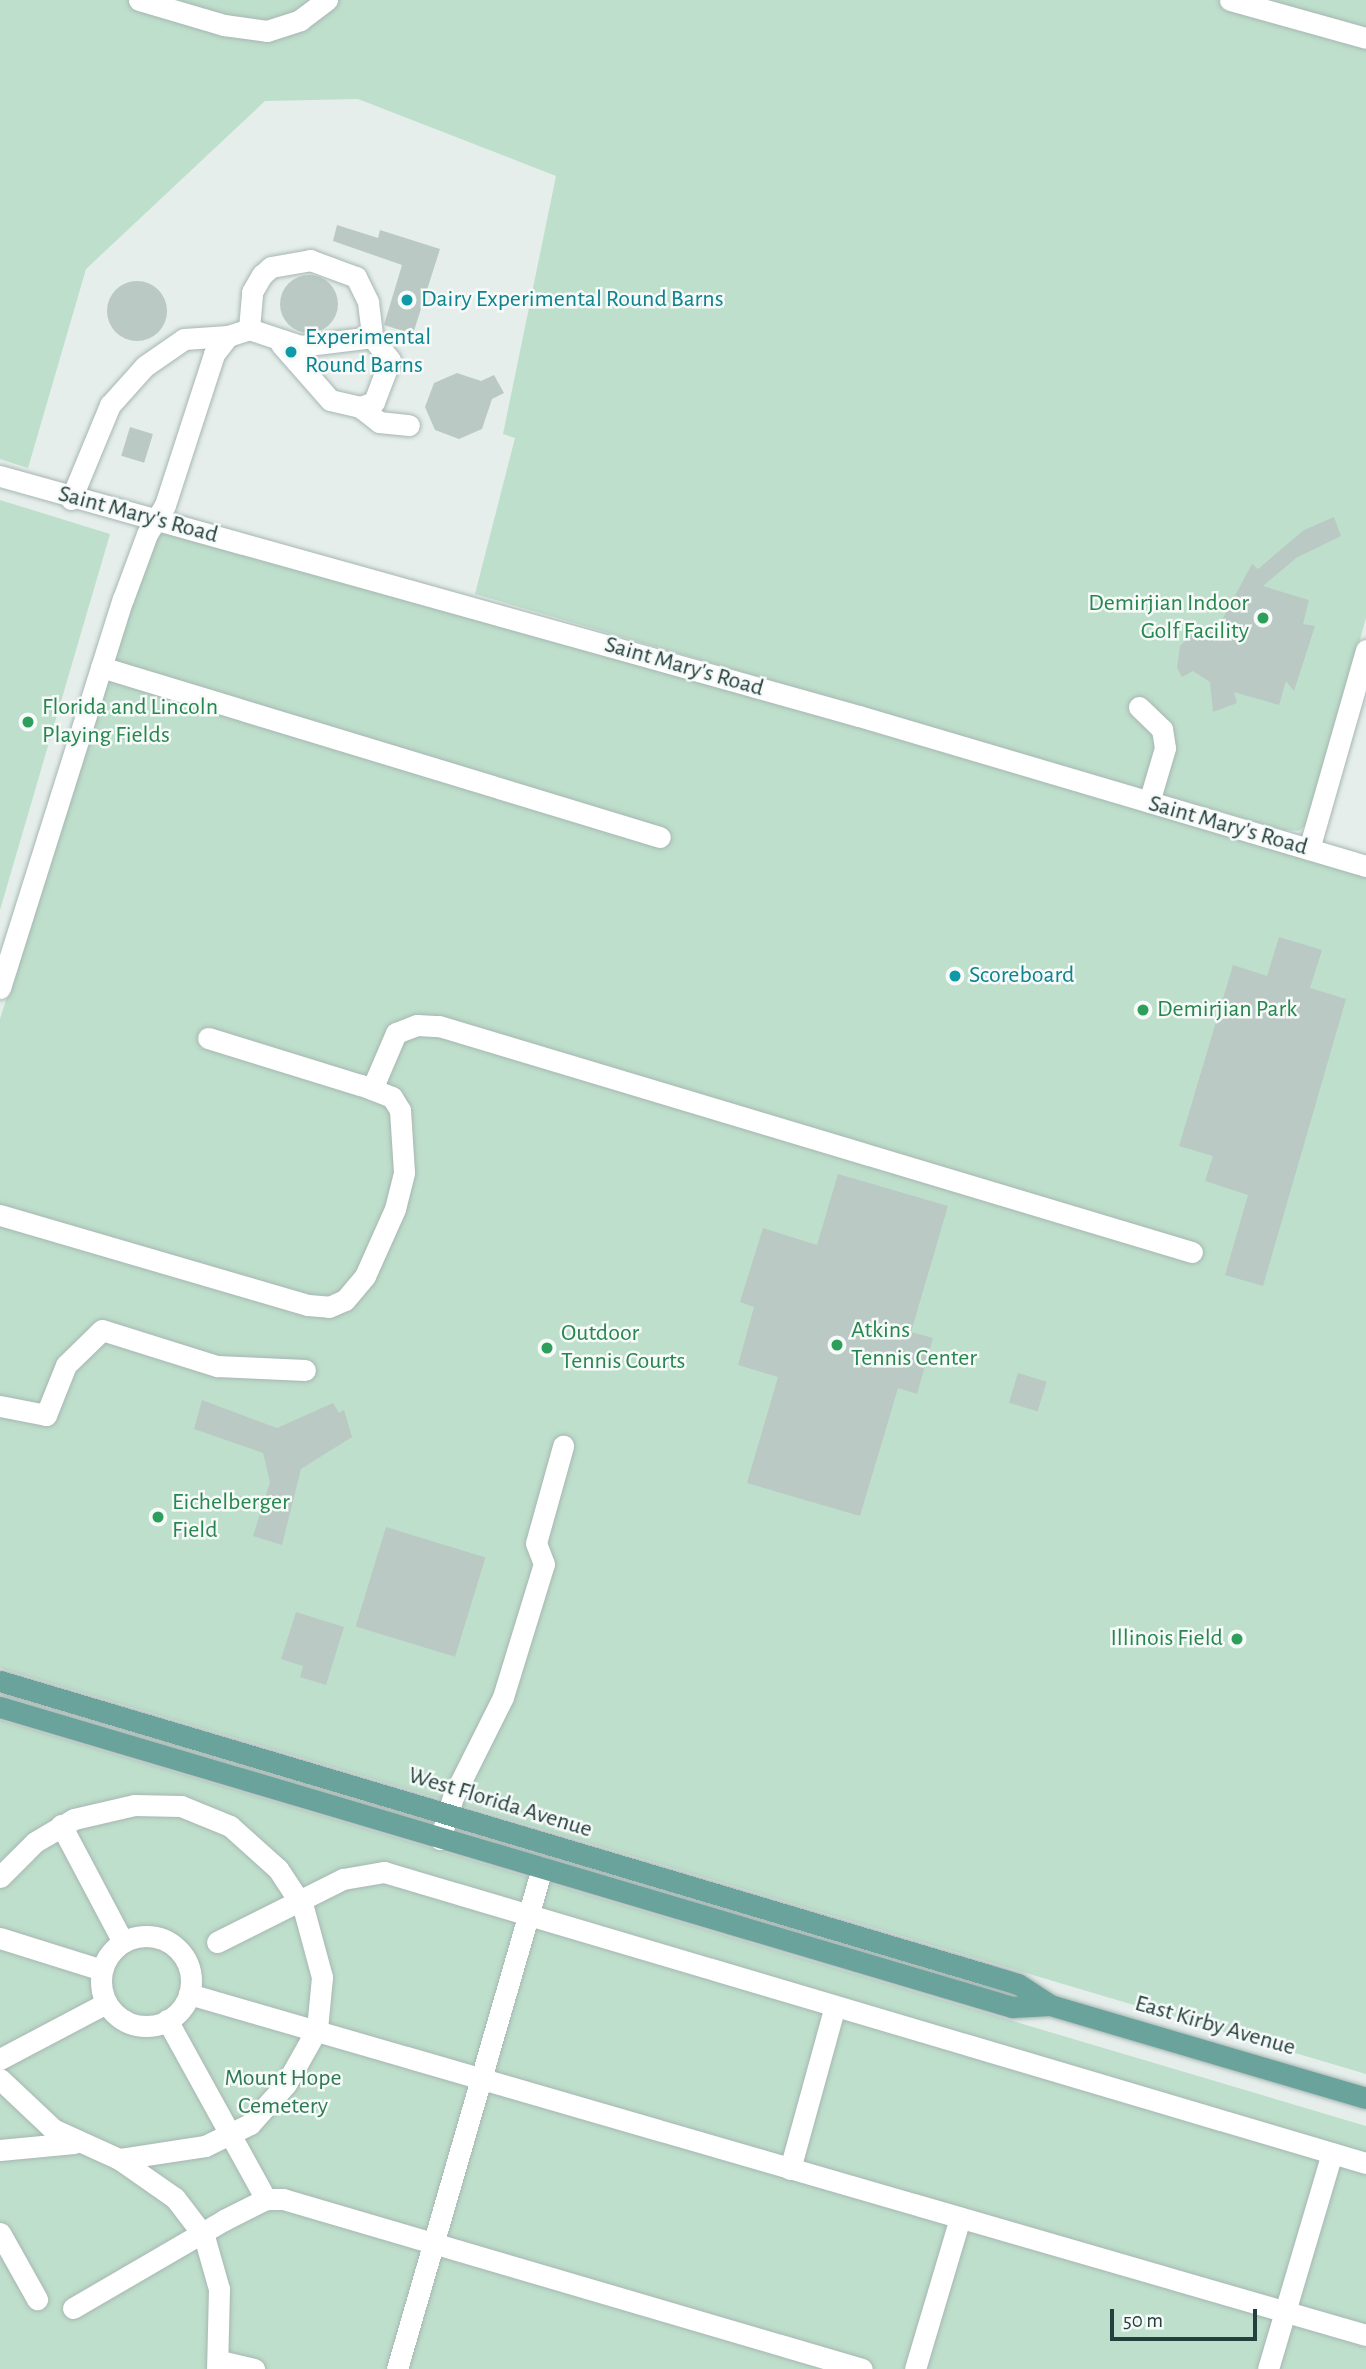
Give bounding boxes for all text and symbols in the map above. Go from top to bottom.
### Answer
place label: Dairy Experimental Round Barns [421,286,724,314]
marker: Dairy Experimental Round Barns [399,292,415,308]
place label: Experimental Round Barns [305,324,431,380]
marker: Experimental Round Barns [283,344,299,360]
street label: Saint Mary's Road [55,480,221,550]
place label: Demirjian Indoor Golf Facility [1088,590,1249,646]
marker: Demirjian Indoor Golf Facility [1255,610,1271,626]
street label: Saint Mary's Road [601,631,767,703]
place label: Florida and Lincoln Playing Fields [42,694,218,750]
marker: Florida and Lincoln Playing Fields [20,714,36,730]
street label: Saint Mary's Road [1145,790,1311,862]
place label: Scoreboard [969,962,1075,990]
marker: Scoreboard [947,968,963,984]
place label: Demirjian Park [1157,996,1297,1024]
marker: Demirjian Park [1135,1002,1151,1018]
place label: Atkins Tennis Center [851,1317,977,1373]
place label: Outdoor Tennis Courts [561,1320,685,1376]
marker: Atkins Tennis Center [829,1337,845,1353]
marker: Outdoor Tennis Courts [539,1340,555,1356]
place label: Eichelberger Field [172,1489,290,1545]
marker: Eichelberger Field [150,1509,166,1525]
place label: Illinois Field [1110,1625,1223,1653]
marker: Illinois Field [1229,1631,1245,1647]
street label: West Florida Avenue [405,1761,595,1845]
street label: East Kirby Avenue [1131,1989,1299,2063]
park label: Mount Hope Cemetery [224,2065,342,2121]
scale bar [1114,2296,1261,2340]
text: 50 m [1123,2310,1163,2331]

